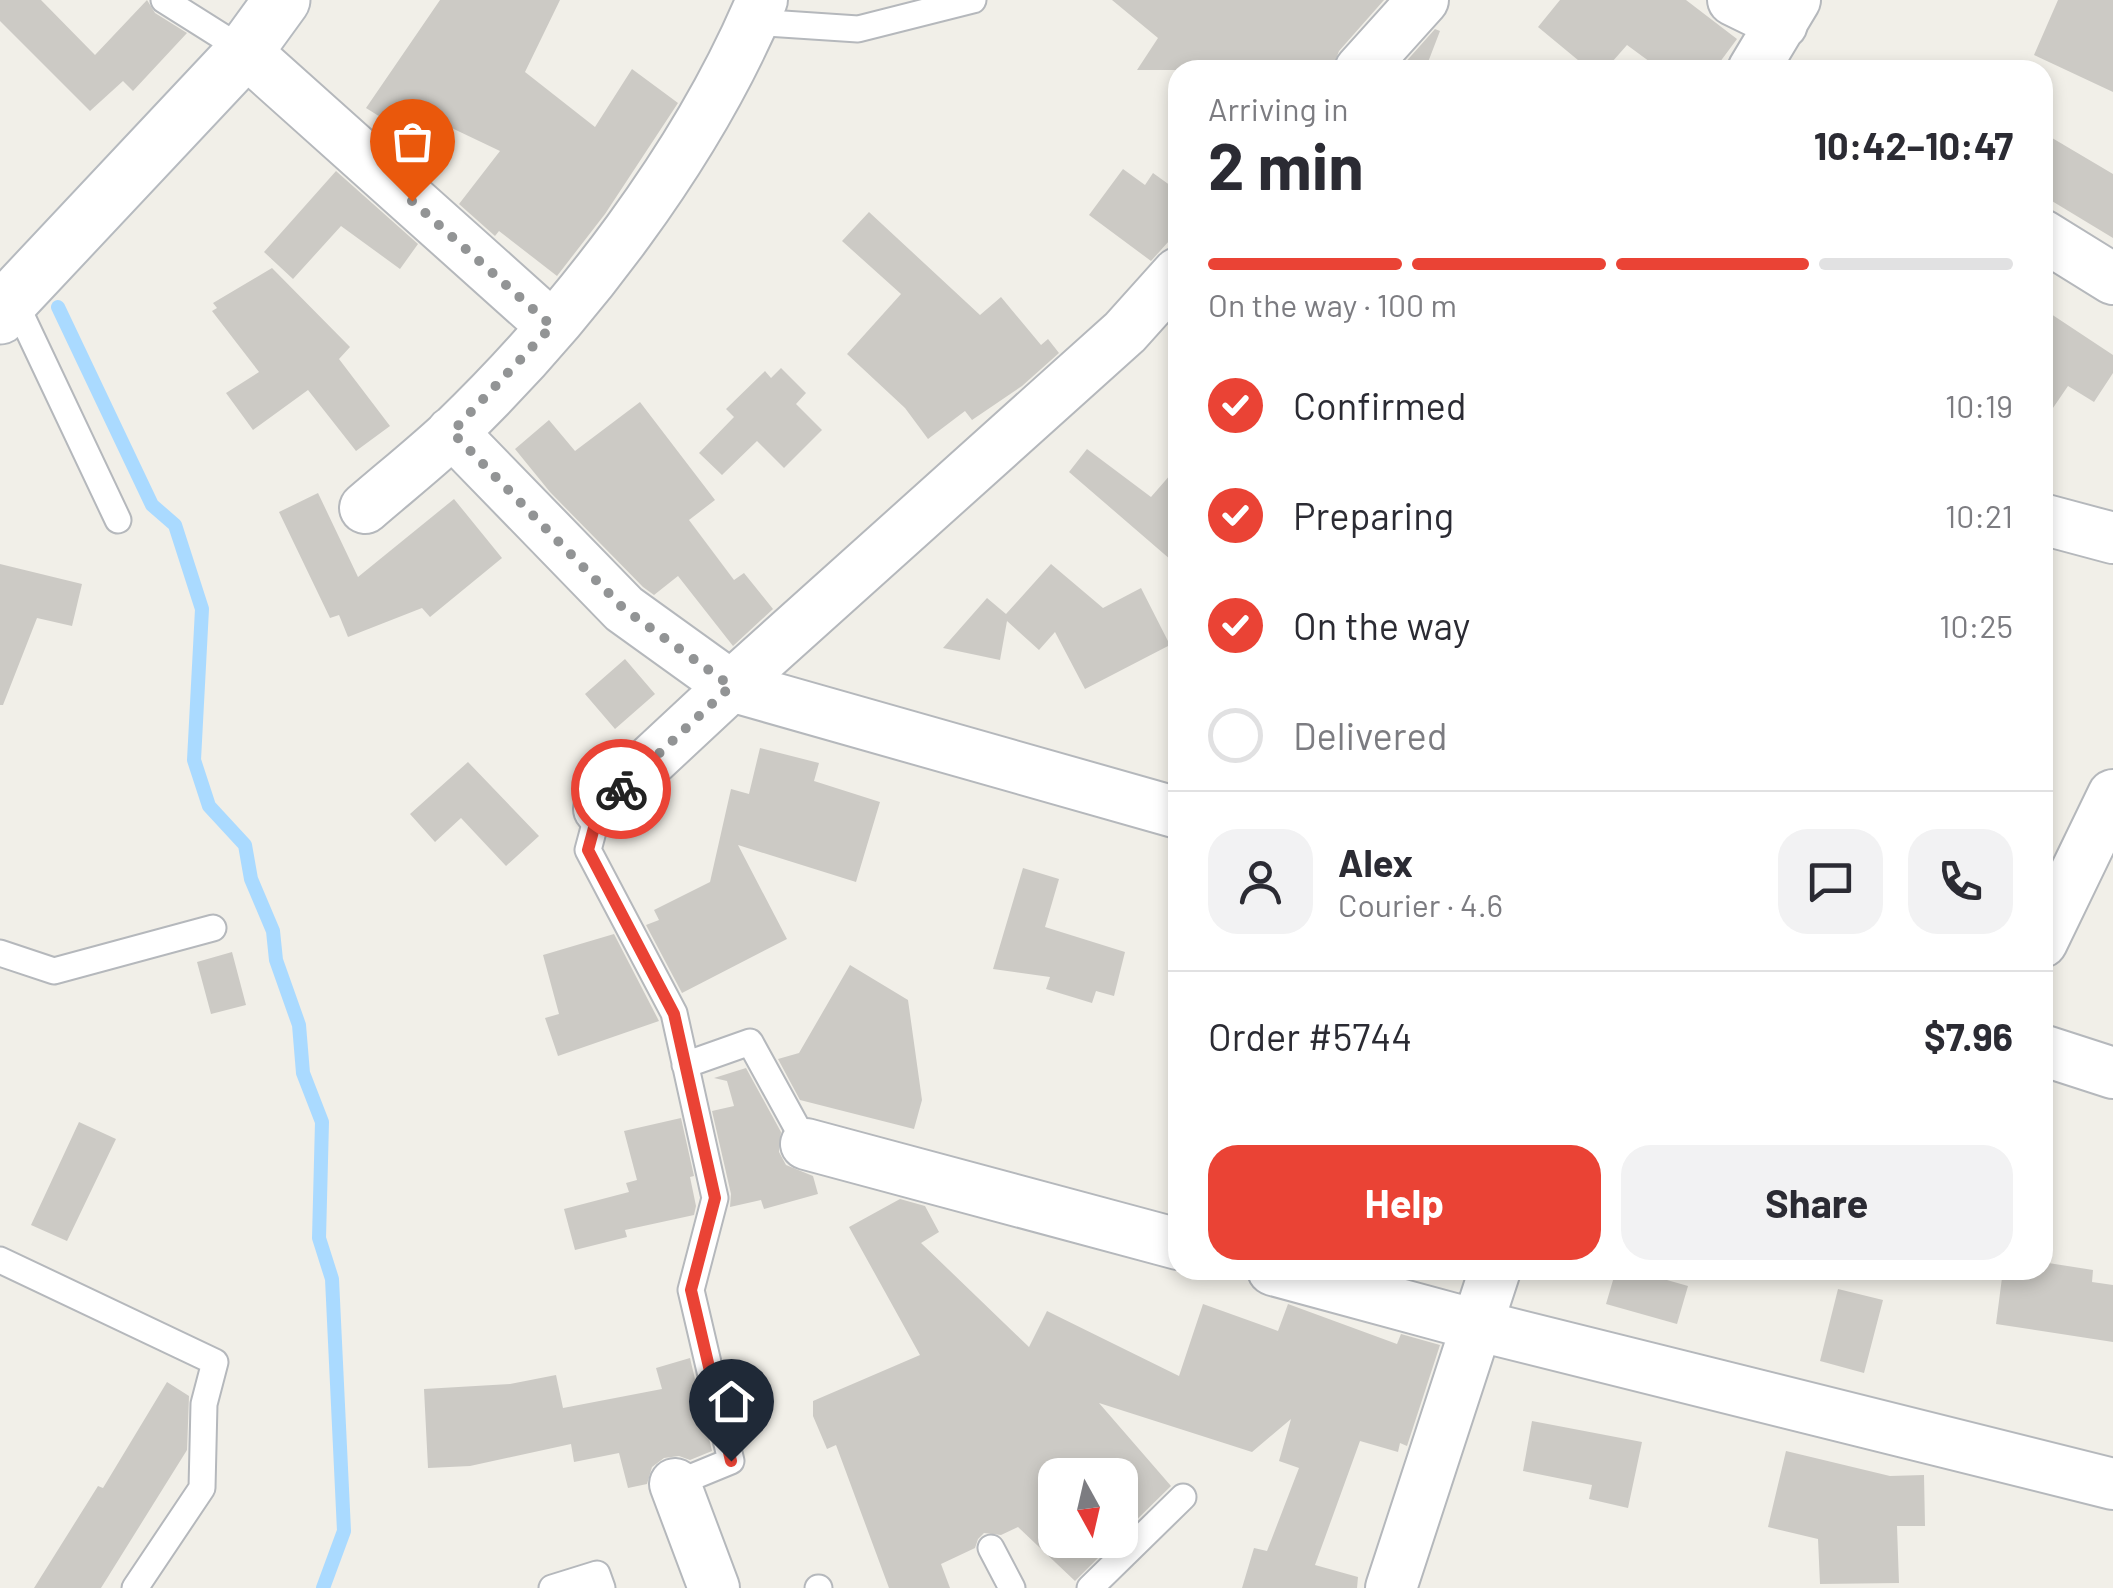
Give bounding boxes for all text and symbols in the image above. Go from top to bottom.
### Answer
text: Arriving in [1208,89,1348,127]
pin [370,99,455,202]
icon: bag [385,114,440,169]
text: 10:42–10:47 [1814,122,2013,168]
text: 2 min [1208,125,1364,203]
text: On the way · 100 m [1208,285,1457,323]
icon: check [1208,378,1263,433]
text: Confirmed [1293,382,1466,428]
text: 10:19 [1945,386,2013,424]
icon: check [1208,488,1263,543]
text: Preparing [1293,492,1454,538]
text: 10:21 [1945,496,2013,534]
icon: check [1208,598,1263,653]
text: On the way [1293,602,1470,648]
text: 10:25 [1939,606,2013,644]
text: Delivered [1293,712,1447,758]
courier [571,739,671,839]
icon: bike [594,762,649,817]
button: person [1208,829,1313,934]
button: chat [1778,829,1883,934]
button: phone [1908,829,2013,934]
text: Alex [1338,839,1413,885]
text: Courier · 4.6 [1338,885,1503,923]
text: Order #5744 [1208,1013,1412,1059]
text: $7.96 [1924,1013,2013,1059]
button: Help [1208,1145,1601,1260]
button: Share [1621,1145,2013,1260]
pin [689,1359,774,1462]
icon: home [704,1374,759,1429]
north arrow [1038,1458,1138,1558]
map controls [1038,1458,1138,1558]

